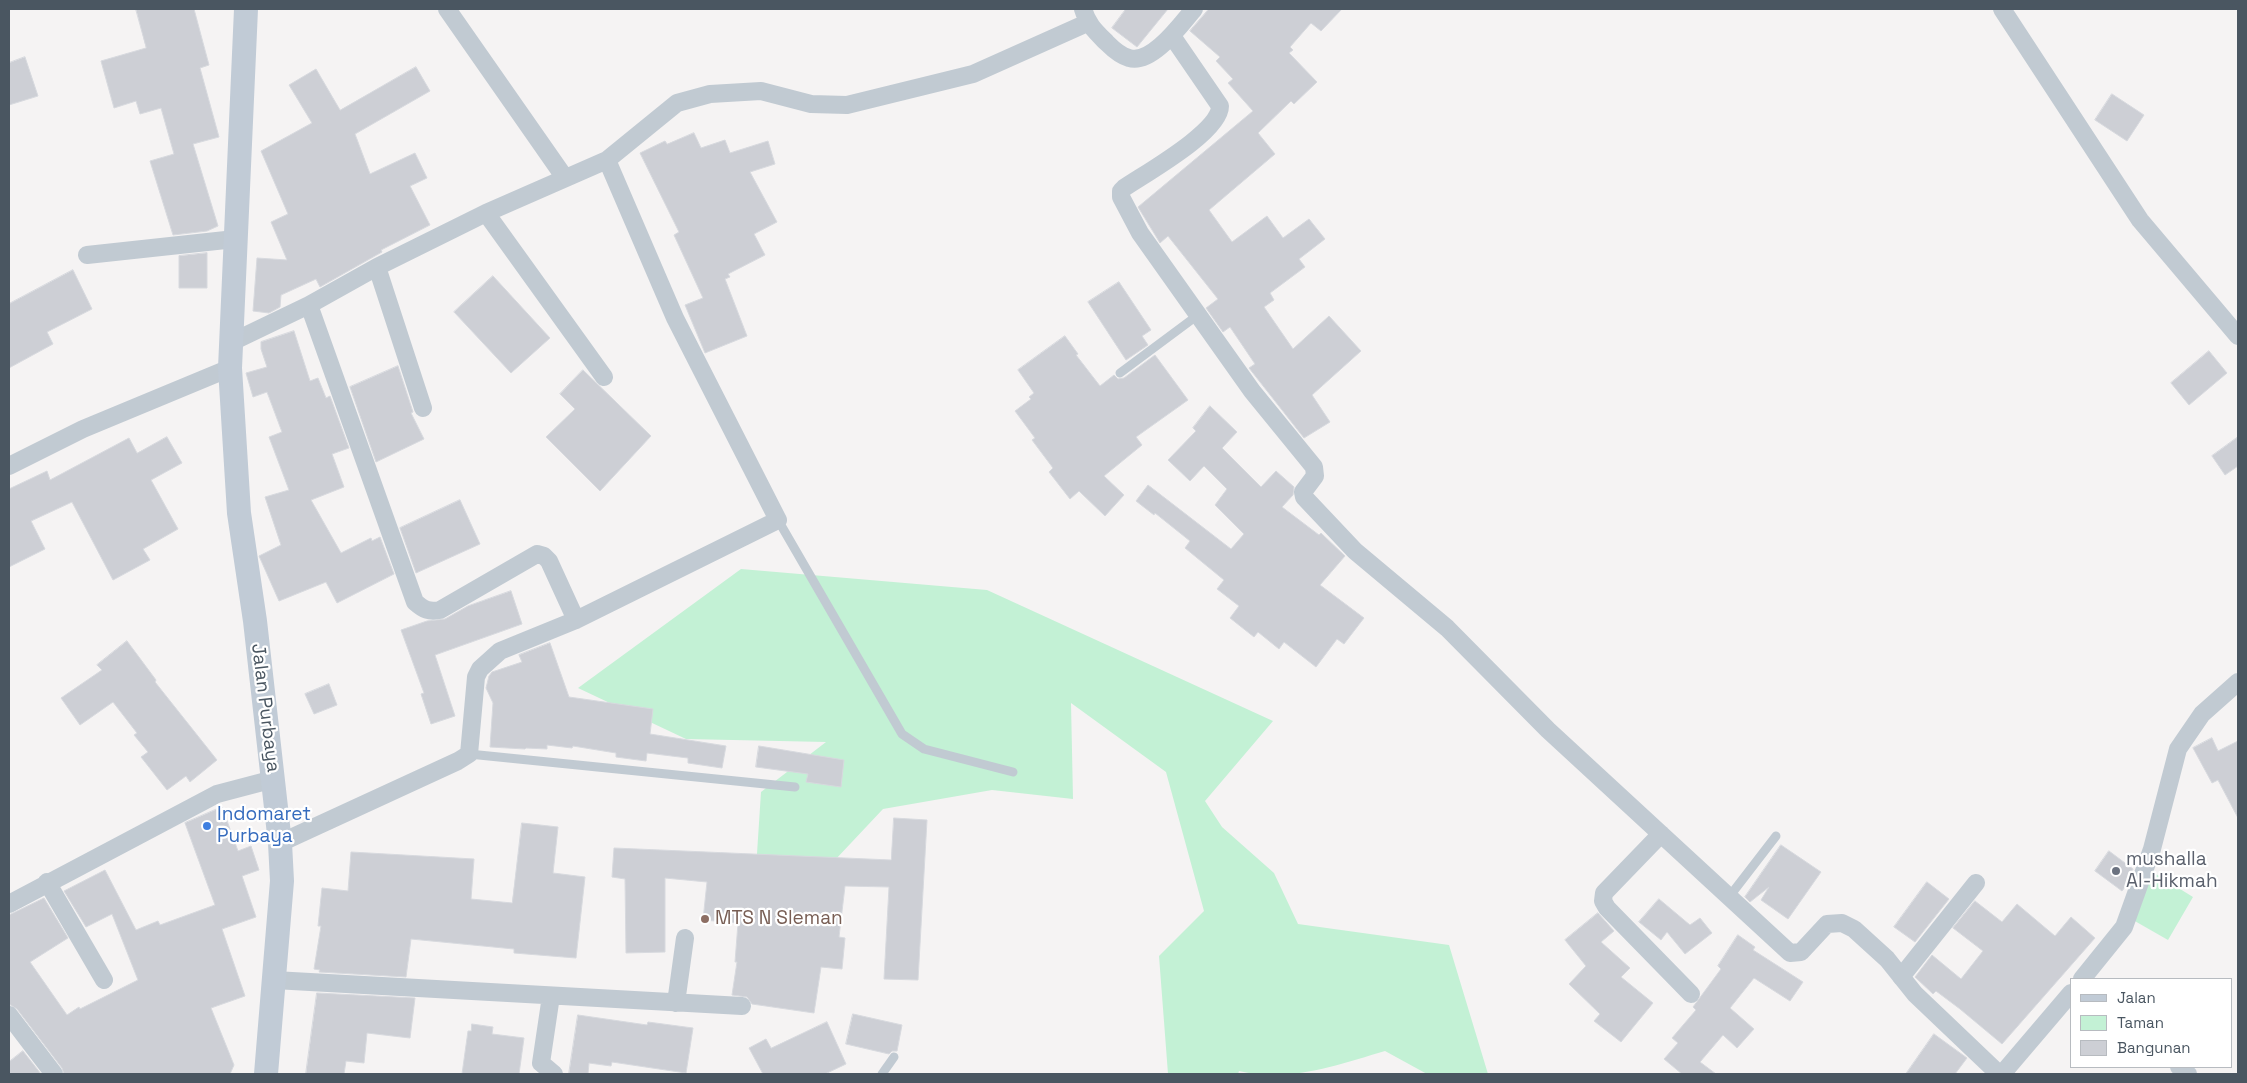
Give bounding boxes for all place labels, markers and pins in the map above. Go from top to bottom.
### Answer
place label: Indomaret Purbaya [217,804,311,848]
marker: Indomaret Purbaya [201,820,213,832]
place label: mushalla Al-Hikmah [2126,849,2218,893]
marker: mushalla Al-Hikmah [2110,865,2122,877]
place label: MTS N Sleman [715,908,843,930]
marker: MTS N Sleman [699,913,711,925]

